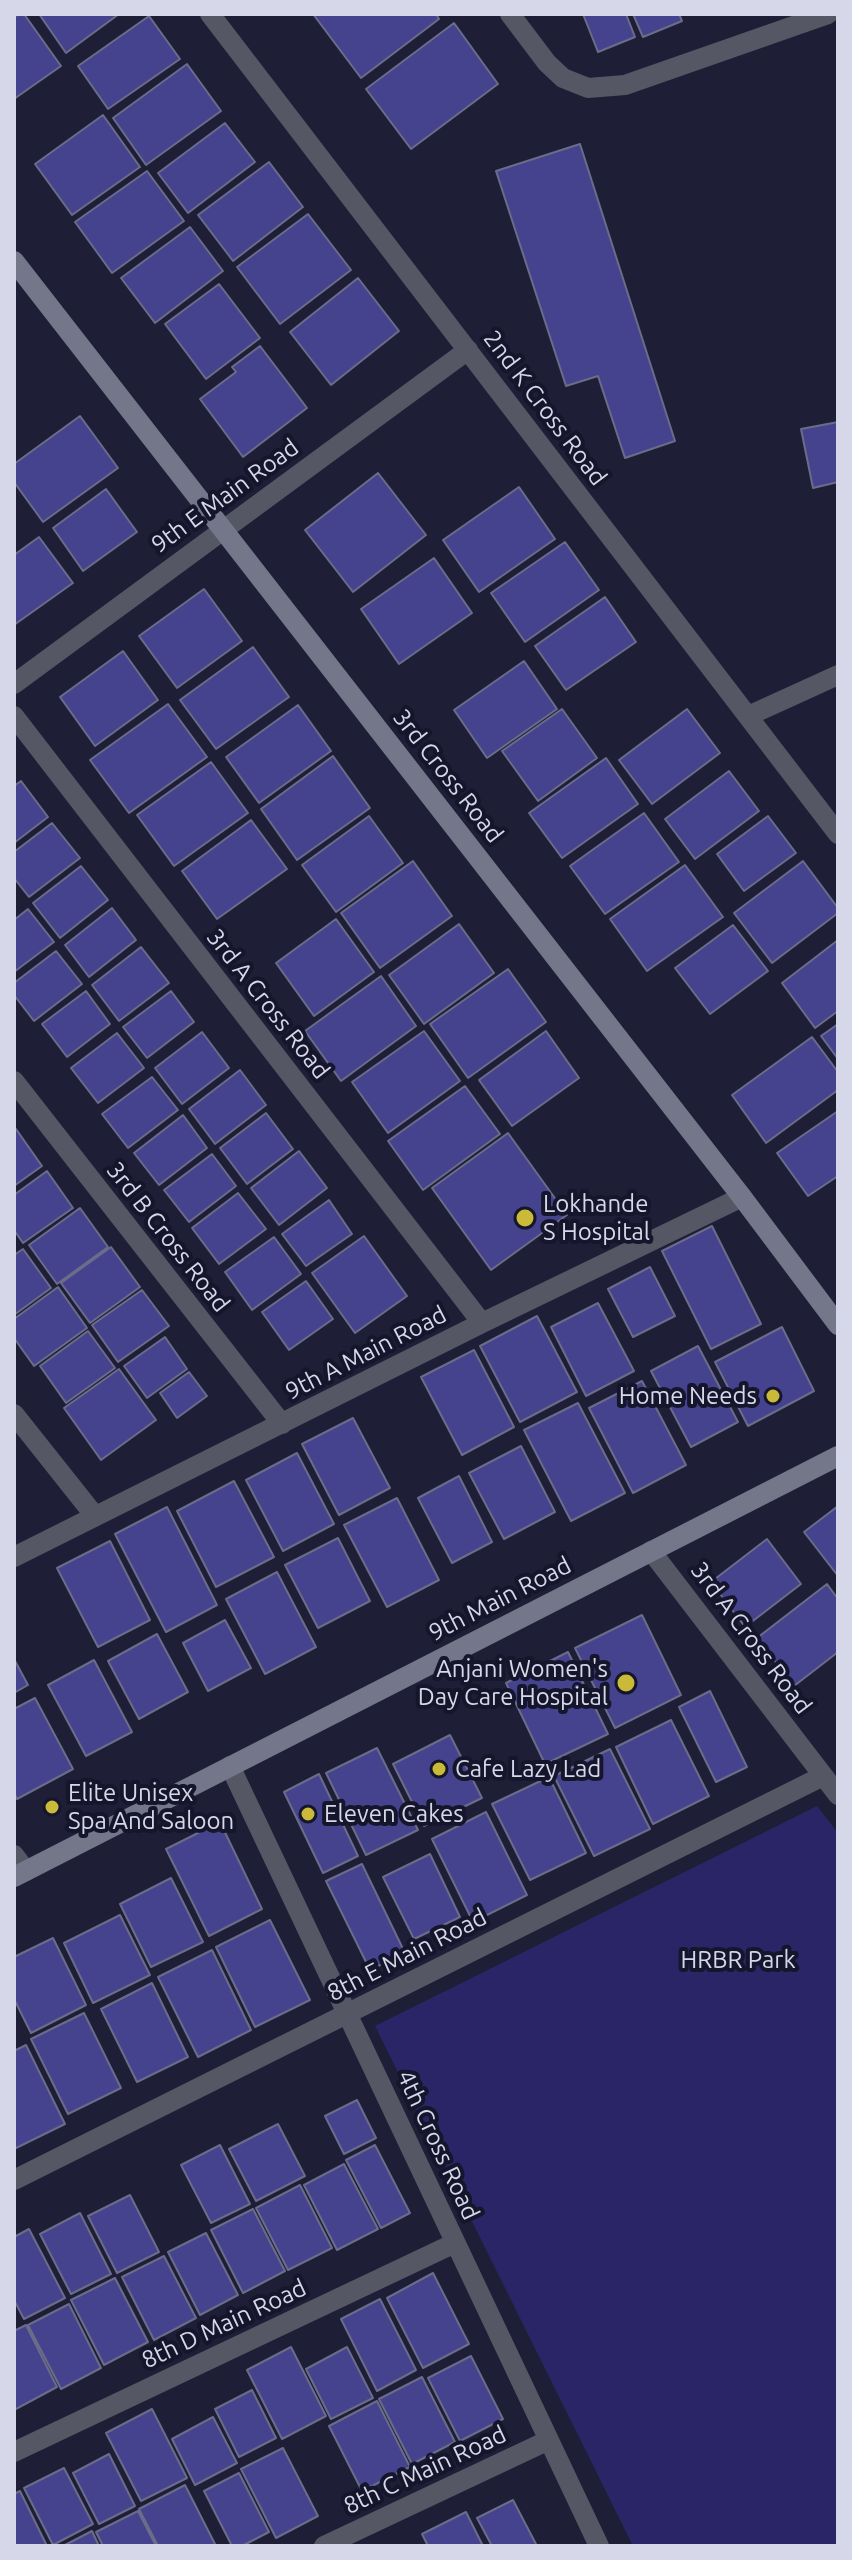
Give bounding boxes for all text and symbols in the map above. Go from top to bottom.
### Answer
street label: 2nd K Cross Road [477,325,613,491]
street label: 9th E Main Road [146,433,304,559]
street label: 3rd Cross Road [387,703,509,849]
street label: 3rd A Cross Road [200,923,336,1085]
street label: 3rd B Cross Road [101,1156,235,1318]
place label: Lokhande S Hospital [543,1190,650,1246]
marker: Lokhande S Hospital [514,1207,536,1229]
street label: 9th A Main Road [281,1300,451,1406]
place label: Home Needs [619,1382,757,1410]
marker: Home Needs [764,1387,782,1405]
street label: 9th Main Road [424,1551,576,1647]
street label: 3rd A Cross Road [685,1556,817,1720]
place label: Anjani Women's Day Care Hospital [418,1655,608,1711]
marker: Anjani Women's Day Care Hospital [615,1672,637,1694]
place label: Cafe Lazy Lad [455,1755,601,1783]
marker: Cafe Lazy Lad [430,1760,448,1778]
place label: Elite Unisex Spa And Saloon [68,1779,234,1835]
marker: Elite Unisex Spa And Saloon [43,1798,61,1816]
place label: Eleven Cakes [324,1800,464,1828]
marker: Eleven Cakes [299,1805,317,1823]
street label: 8th E Main Road [323,1903,491,2007]
park label: HRBR Park [680,1946,796,1974]
street label: 4th Cross Road [391,2066,485,2224]
street label: 8th D Main Road [137,2273,311,2375]
street label: 8th C Main Road [339,2420,511,2520]

